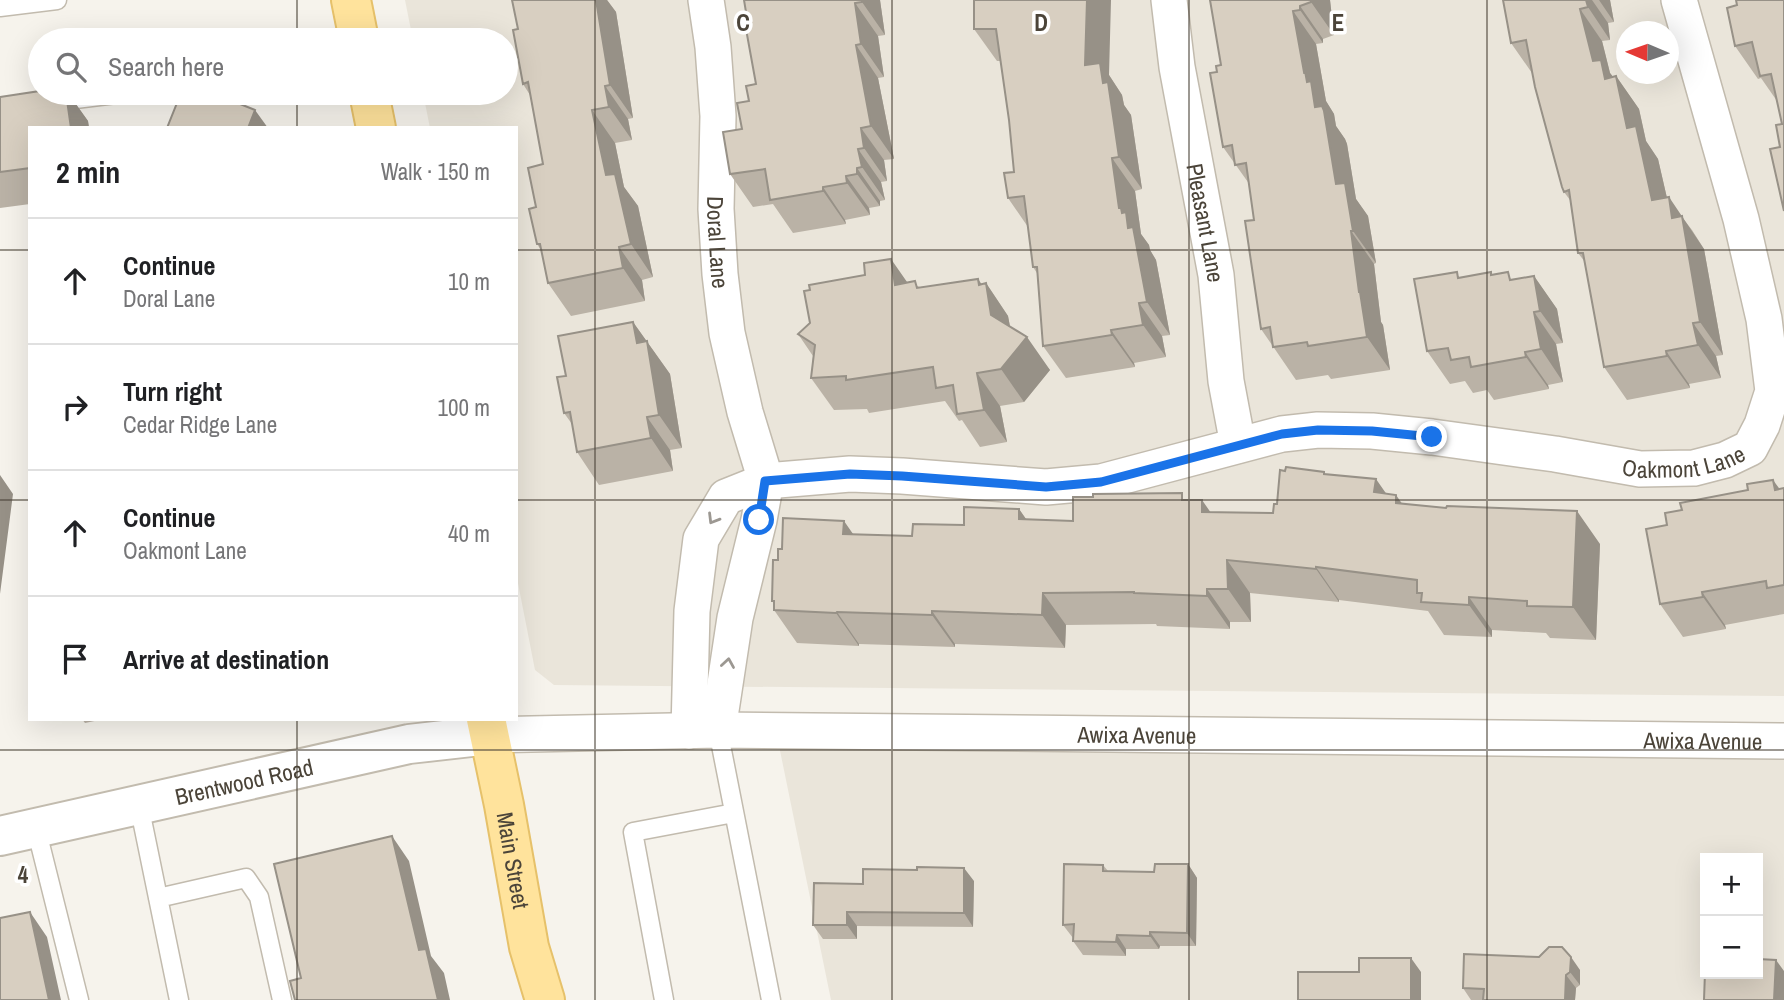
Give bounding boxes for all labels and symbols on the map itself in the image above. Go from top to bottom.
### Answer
text: C [736,7,750,38]
text: D [1034,7,1048,38]
text: E [1332,7,1344,38]
north arrow [1616,21,1679,84]
street label: Pleasant Lane [1180,161,1232,284]
street label: Doral Lane [700,196,737,290]
route end [1416,421,1447,452]
street label: Oakmont Lane [1620,437,1750,485]
route start [743,504,774,535]
one-way arrow [708,511,721,524]
one-way arrow [720,657,735,669]
street label: Awixa Avenue [1076,718,1197,750]
street label: Awixa Avenue [1642,724,1763,756]
street label: Brentwood Road [172,751,316,812]
street label: Main Street [490,810,537,911]
text: 4 [18,859,29,890]

